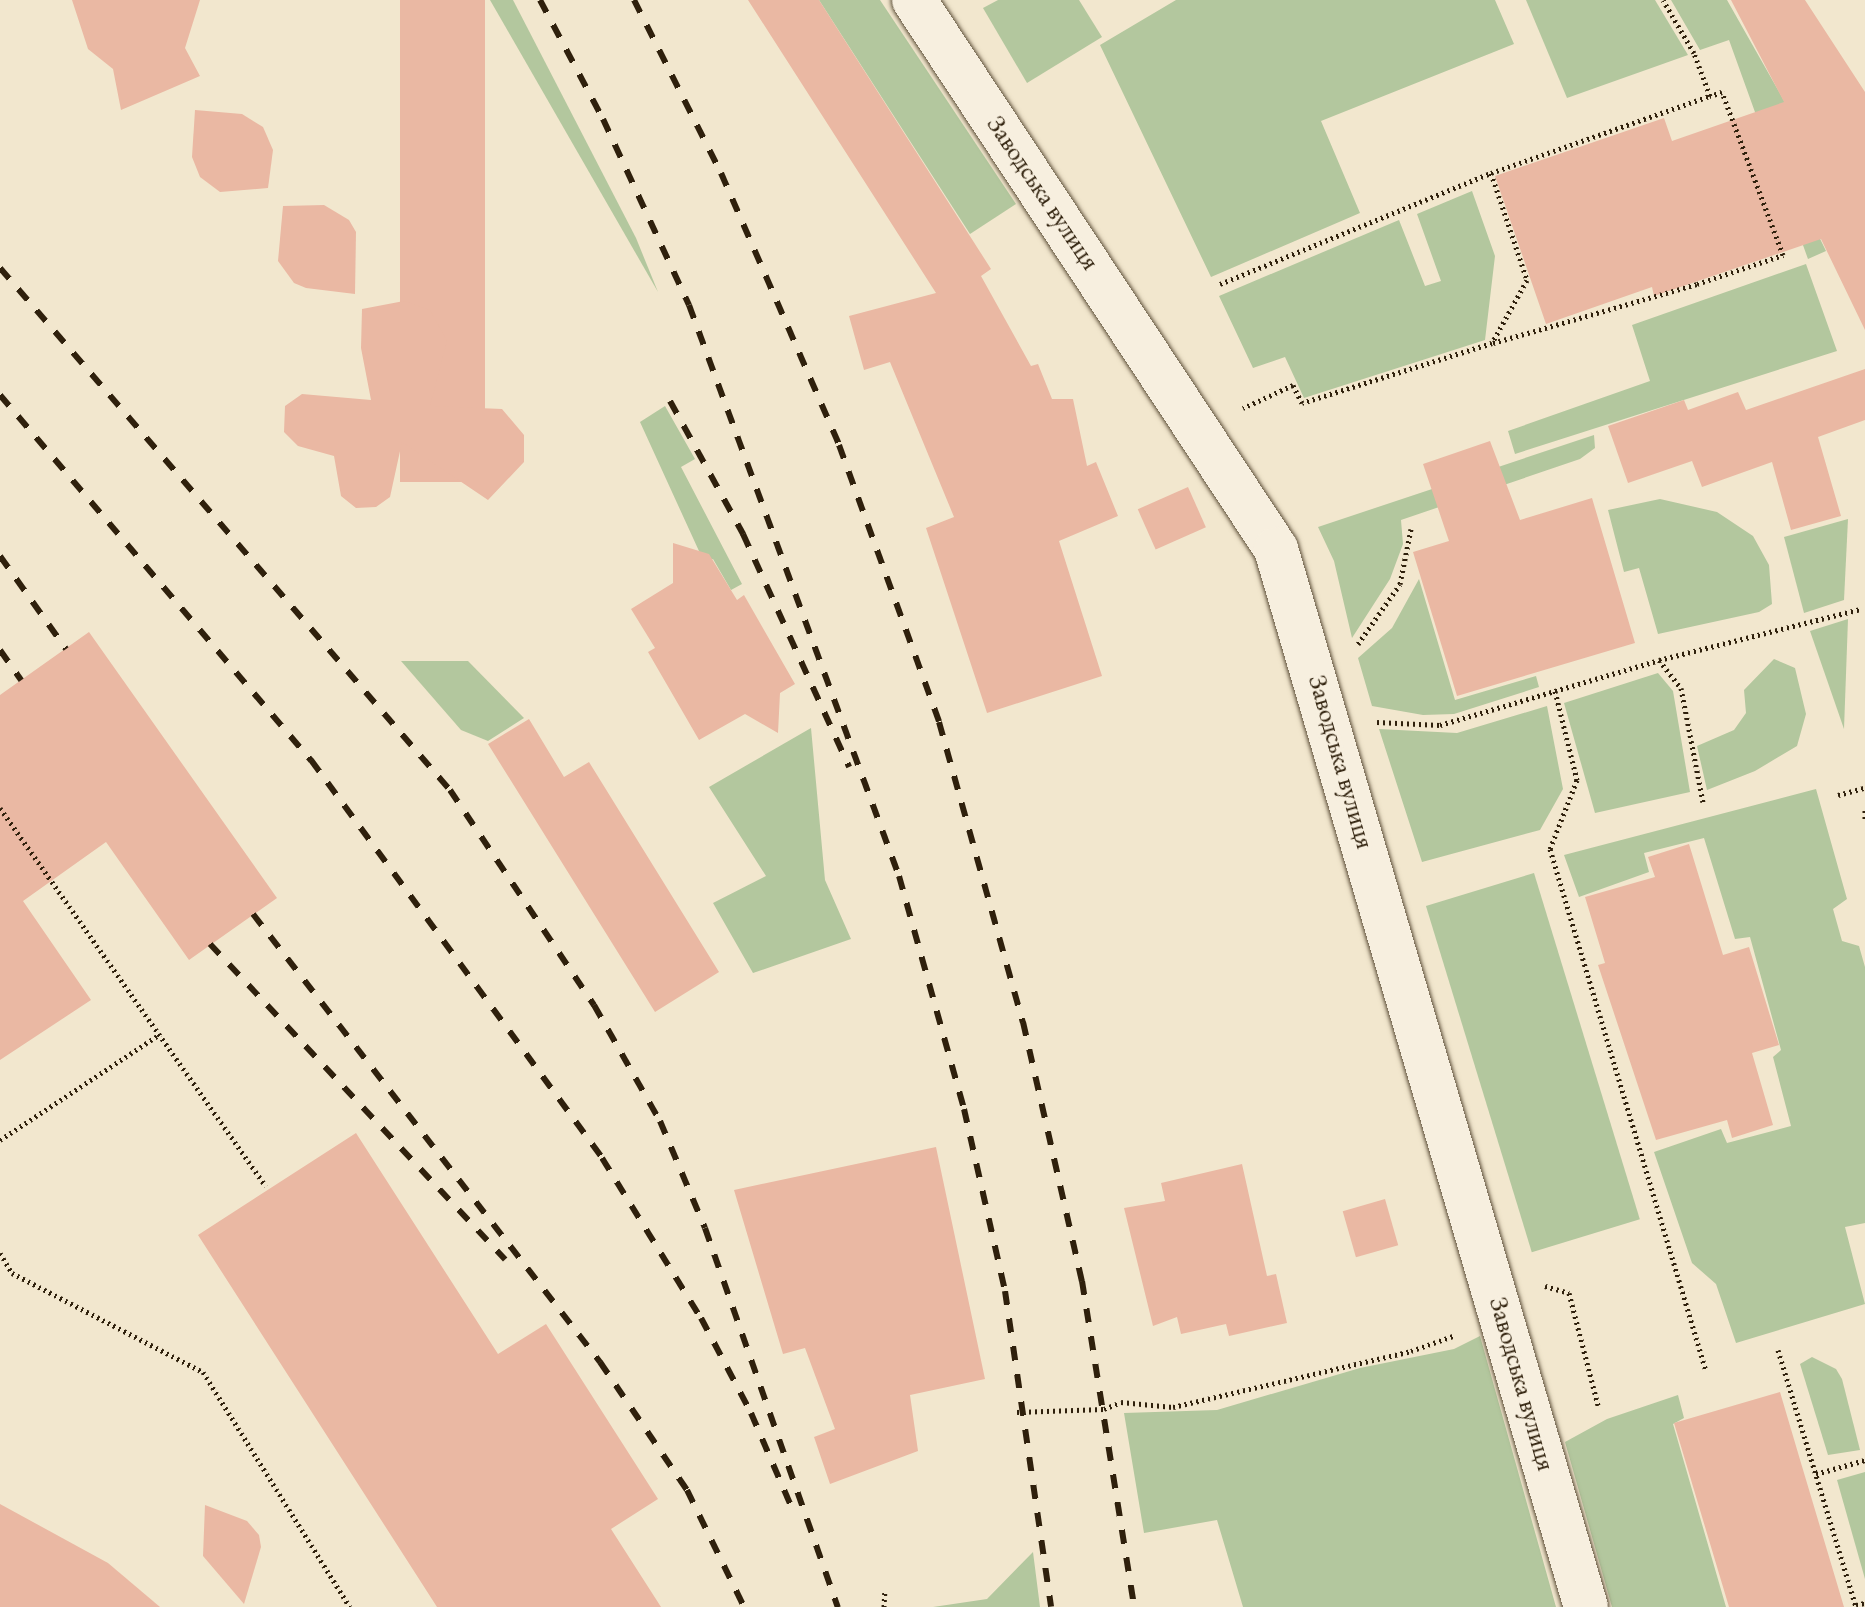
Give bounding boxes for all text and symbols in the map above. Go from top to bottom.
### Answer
street label: Заводська вулиця [980,110,1106,276]
street label: Заводська вулиця [1301,672,1381,852]
street label: Заводська вулиця [1482,1294,1562,1474]

